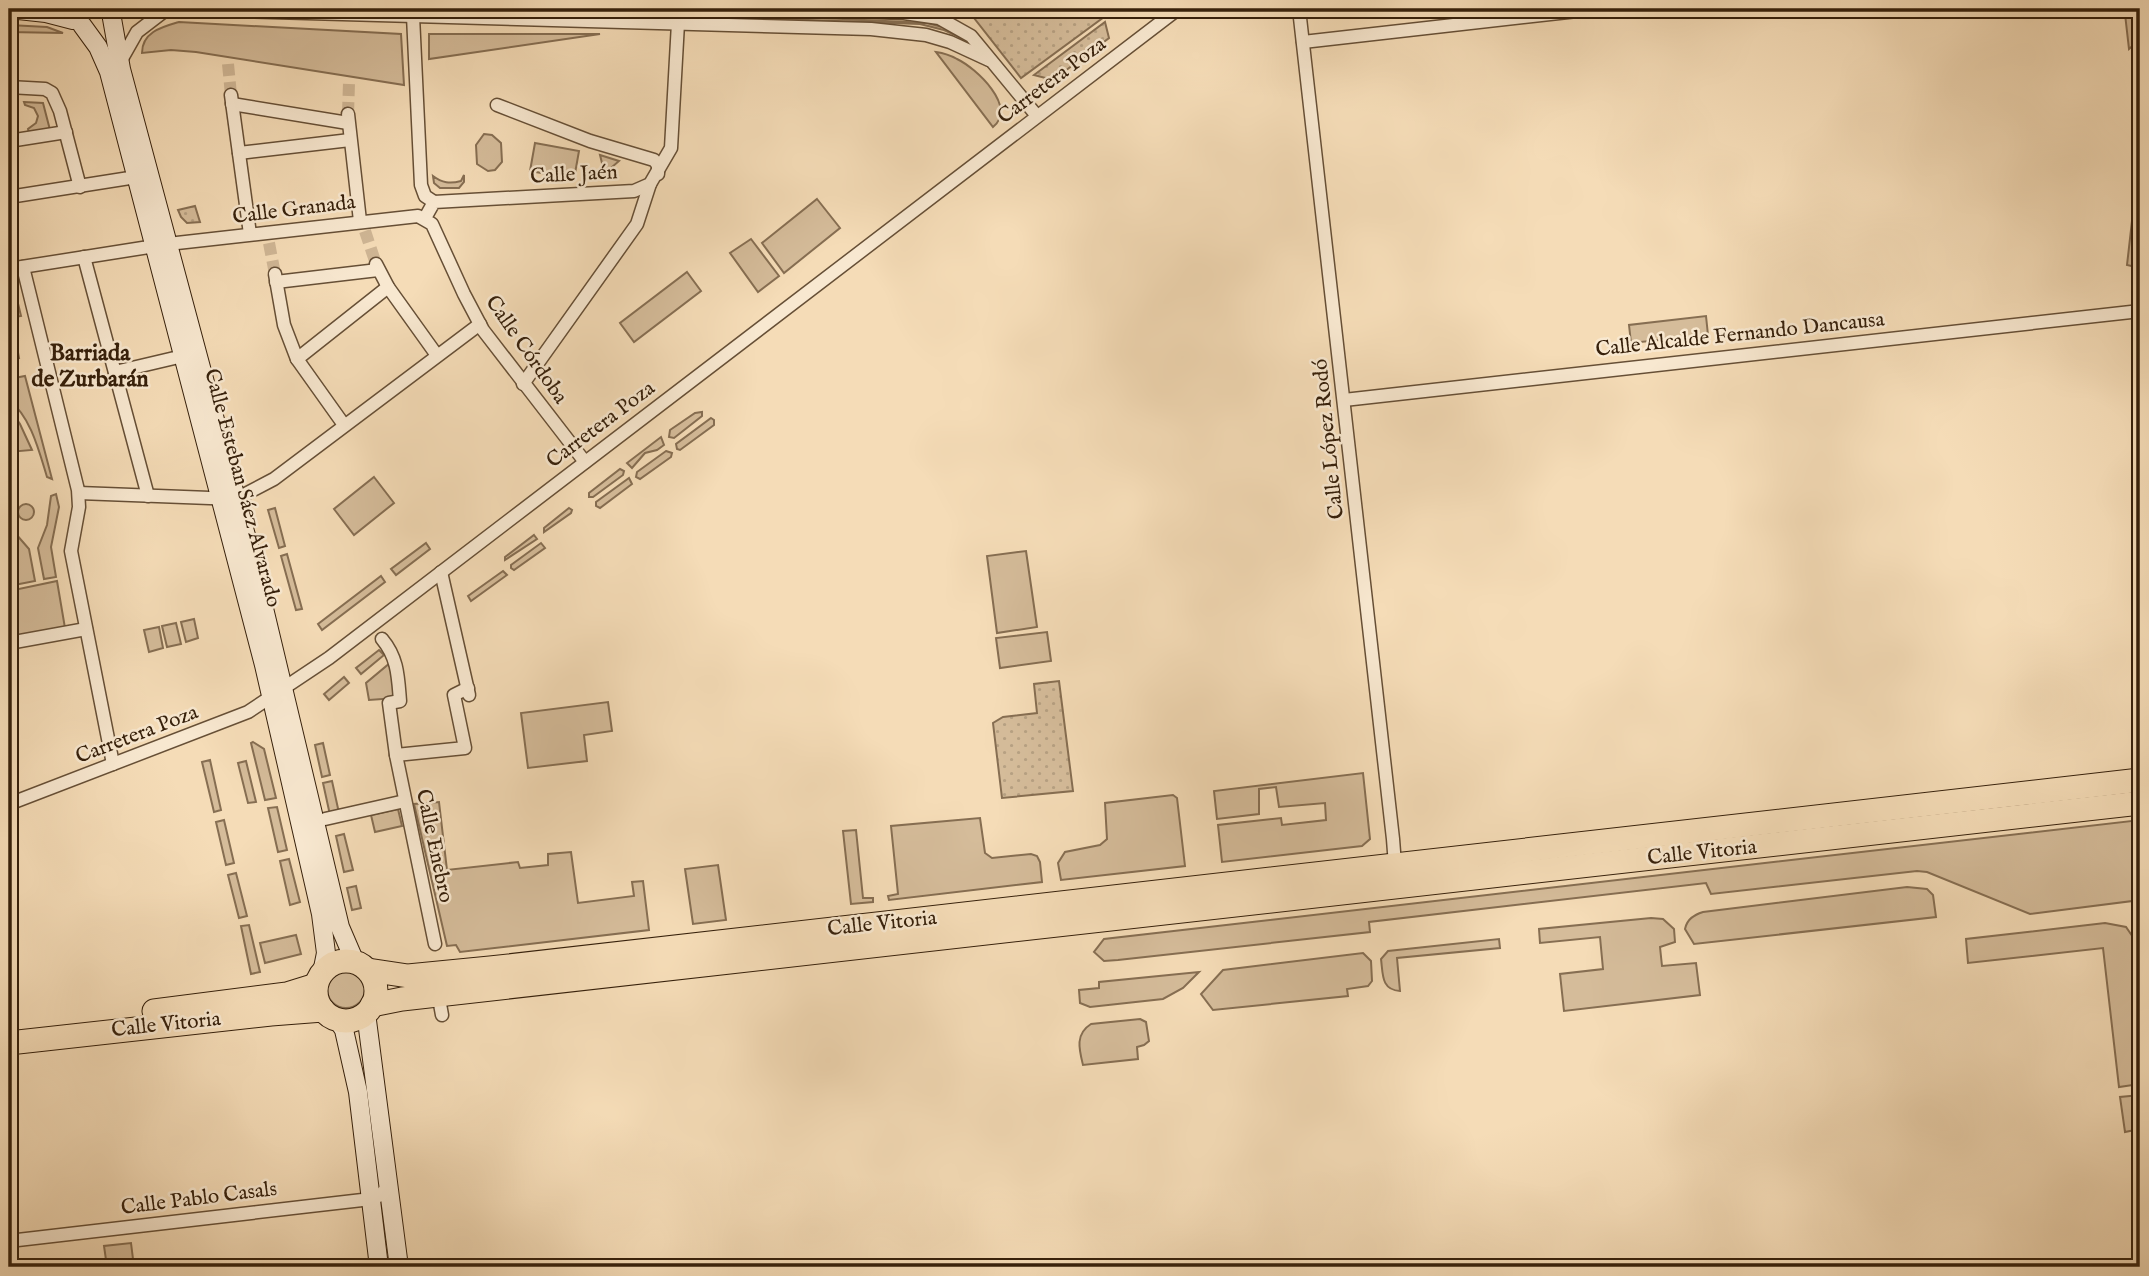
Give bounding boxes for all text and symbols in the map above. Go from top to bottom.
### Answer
street label: Carretera Poza [992,31,1112,131]
street label: Calle Jaén [530,159,618,191]
street label: Calle Granada [231,189,358,231]
street label: Calle Córdoba [479,290,574,410]
street label: Calle Alcalde Fernando Dancausa [1594,306,1887,364]
district label: Barriada de Zurbarán [31,339,149,394]
street label: Calle López Rodó [1307,357,1351,521]
street label: Calle Esteban Sáez Alvarado [197,366,287,610]
street label: Carretera Poza [541,375,661,475]
street label: Carretera Poza [72,699,203,771]
street label: Calle Enebro [409,787,459,905]
street label: Calle Vitoria [1646,834,1759,872]
street label: Calle Vitoria [826,905,939,943]
street label: Calle Vitoria [110,1006,223,1044]
street label: Calle Pablo Casals [119,1176,279,1222]

